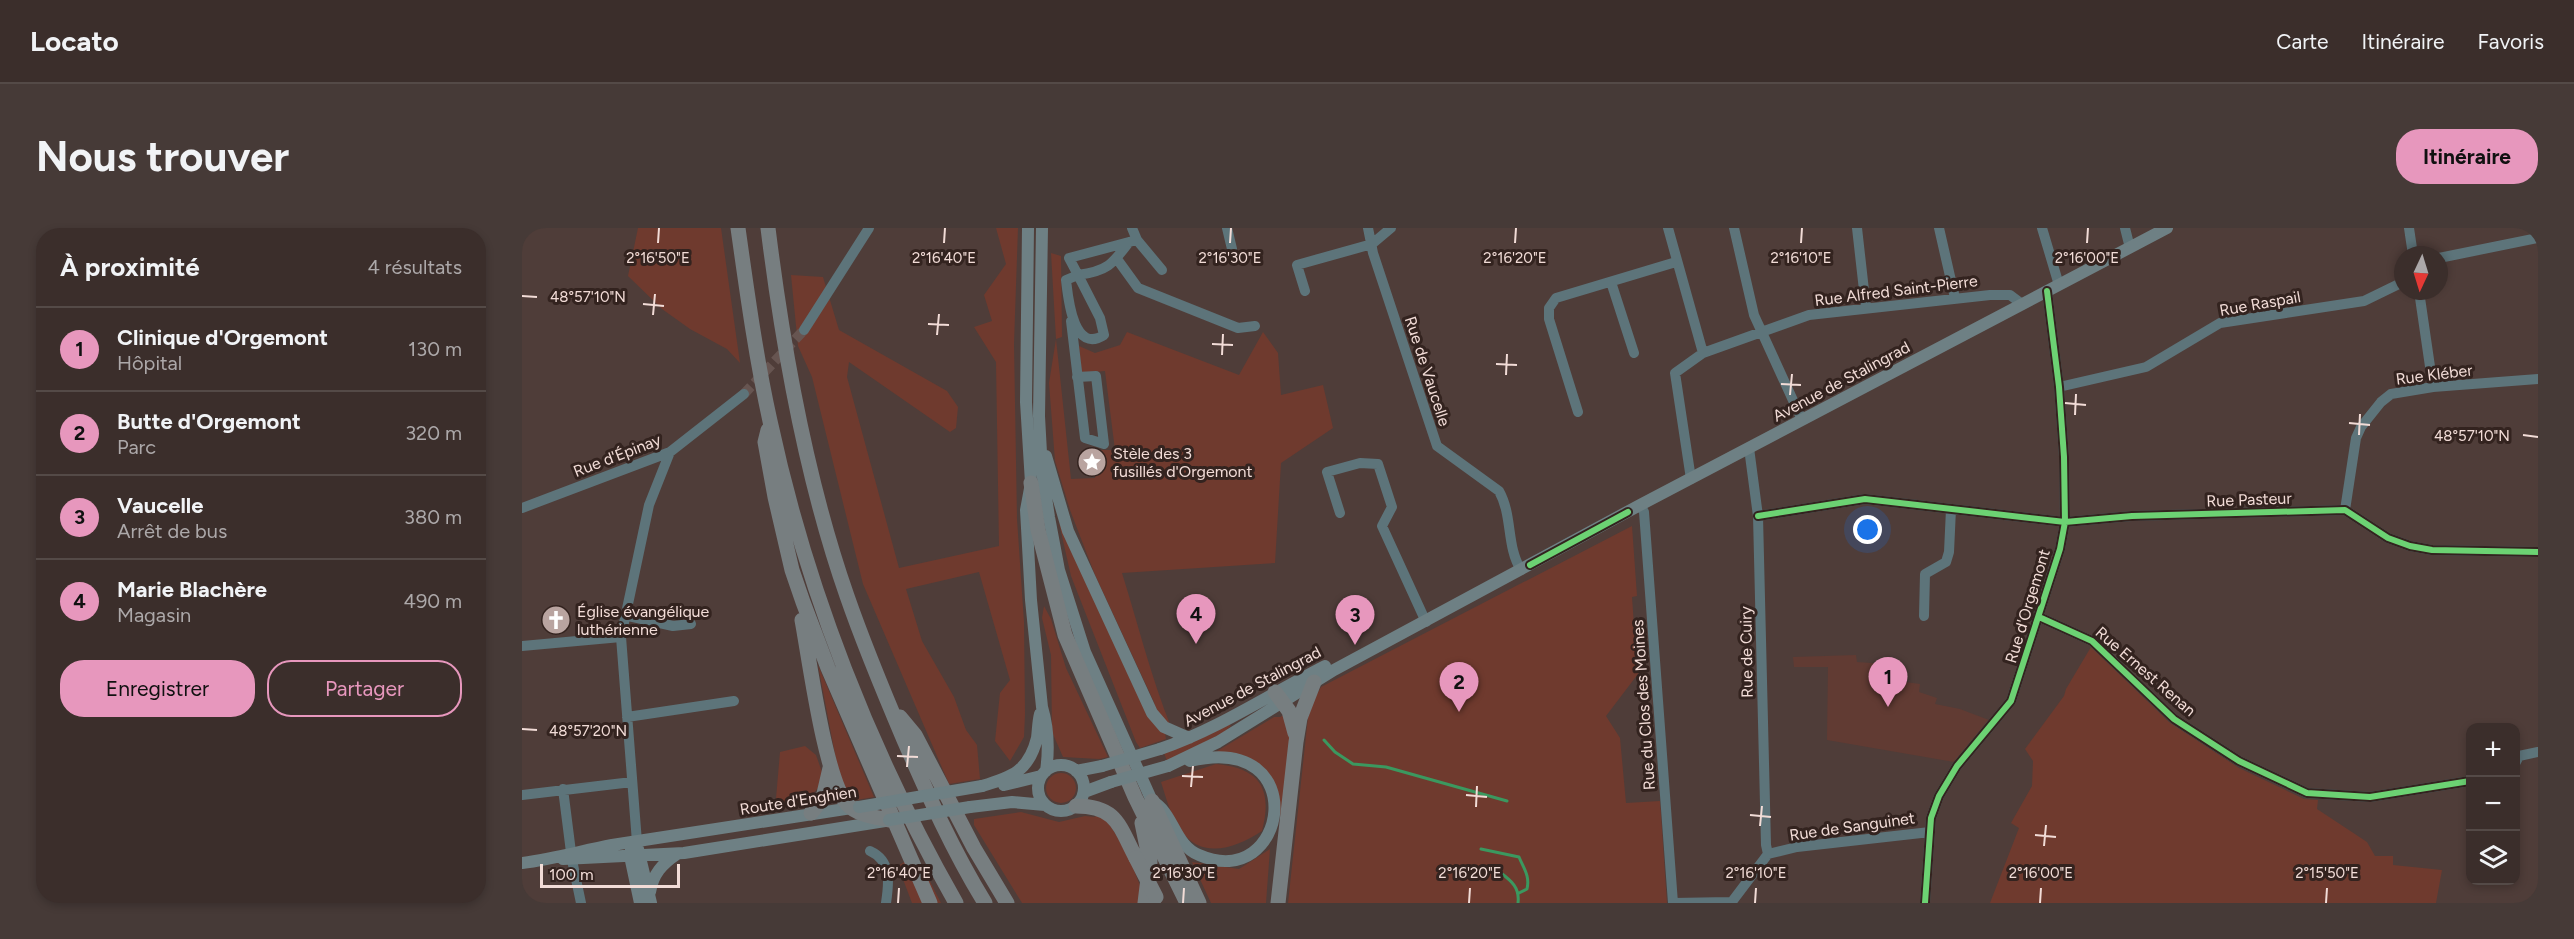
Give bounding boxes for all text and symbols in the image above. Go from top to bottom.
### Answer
text: Locato [30,24,119,58]
text: Carte [2276,29,2329,54]
text: Itinéraire [2362,29,2445,54]
text: Favoris [2478,29,2544,54]
button: Itinéraire [2396,129,2538,184]
text: Nous trouver [36,131,289,182]
north arrow [2394,246,2448,300]
text: 2°16'50"E [626,249,690,267]
text: 2°16'40"E [912,249,976,267]
text: 2°16'30"E [1198,249,1262,267]
text: 2°16'20"E [1483,249,1547,267]
text: 2°16'10"E [1770,249,1832,267]
text: 2°16'00"E [2055,249,2119,267]
text: À proximité [60,251,200,283]
text: 4 résultats [367,255,462,279]
street label: Rue Alfred Saint-Pierre [1814,271,1979,310]
street label: Rue Raspail [2218,287,2302,320]
text: 48°57'10"N [550,288,626,306]
street label: Rue de Vaucelle [1401,314,1454,429]
text: Clinique d'Orgemont [117,324,328,351]
text: 1 [75,337,84,361]
text: 130 m [408,337,462,361]
street label: Avenue de Stalingrad [1769,337,1913,426]
text: Hôpital [117,351,182,375]
street label: Rue Kléber [2395,360,2474,389]
text: Butte d'Orgemont [117,408,301,435]
text: 2 [74,421,85,445]
text: 320 m [405,421,462,445]
text: 48°57'10"N [2434,427,2510,445]
street label: Rue d'Épinay [571,430,664,481]
text: Parc [117,435,156,459]
place label: Stèle des 3 fusillés d'Orgemont [1113,444,1253,481]
place icon: Stèle des 3 fusillés d'Orgemont [1076,446,1108,478]
street label: Rue Pasteur [2206,488,2293,510]
text: Vaucelle [117,492,203,519]
text: 3 [74,505,85,529]
text: 380 m [404,505,462,529]
your location [1853,515,1882,544]
text: Arrêt de bus [117,519,227,543]
street label: Rue d'Orgemont [2001,547,2054,665]
text: Marie Blachère [117,576,267,603]
text: 4 [73,589,86,613]
text: 490 m [403,589,462,613]
pin: 4 [1176,594,1216,644]
pin: 3 [1336,596,1374,645]
place label: Église évangélique luthérienne [577,602,710,639]
text: Magasin [117,603,191,627]
church icon: Église évangélique luthérienne [540,604,572,636]
street label: Rue de Cuiry [1736,605,1757,698]
street label: Rue du Clos des Moines [1628,619,1659,791]
street label: Rue Ernest Renan [2092,623,2200,720]
street label: Avenue de Stalingrad [1180,642,1324,731]
pin: 1 [1868,658,1908,707]
button: Enregistrer [60,660,255,717]
button: Partager [267,660,462,717]
pin: 2 [1440,662,1478,712]
text: 48°57'20"N [549,722,627,740]
map controls [2466,723,2520,885]
button: + [2466,723,2520,777]
button: − [2466,777,2520,831]
street label: Route d'Enghien [739,782,858,819]
street label: Rue de Sanguinet [1788,808,1916,845]
button: layers [2466,831,2520,885]
scale bar [540,861,680,888]
text: 2°16'40"E [867,864,931,882]
text: 2°16'30"E [1152,864,1216,882]
text: 2°16'20"E [1438,864,1502,882]
text: 2°16'10"E [1725,864,1787,882]
text: 2°16'00"E [2009,864,2073,882]
text: 2°15'50"E [2295,864,2359,882]
text: 100 m [549,865,594,884]

